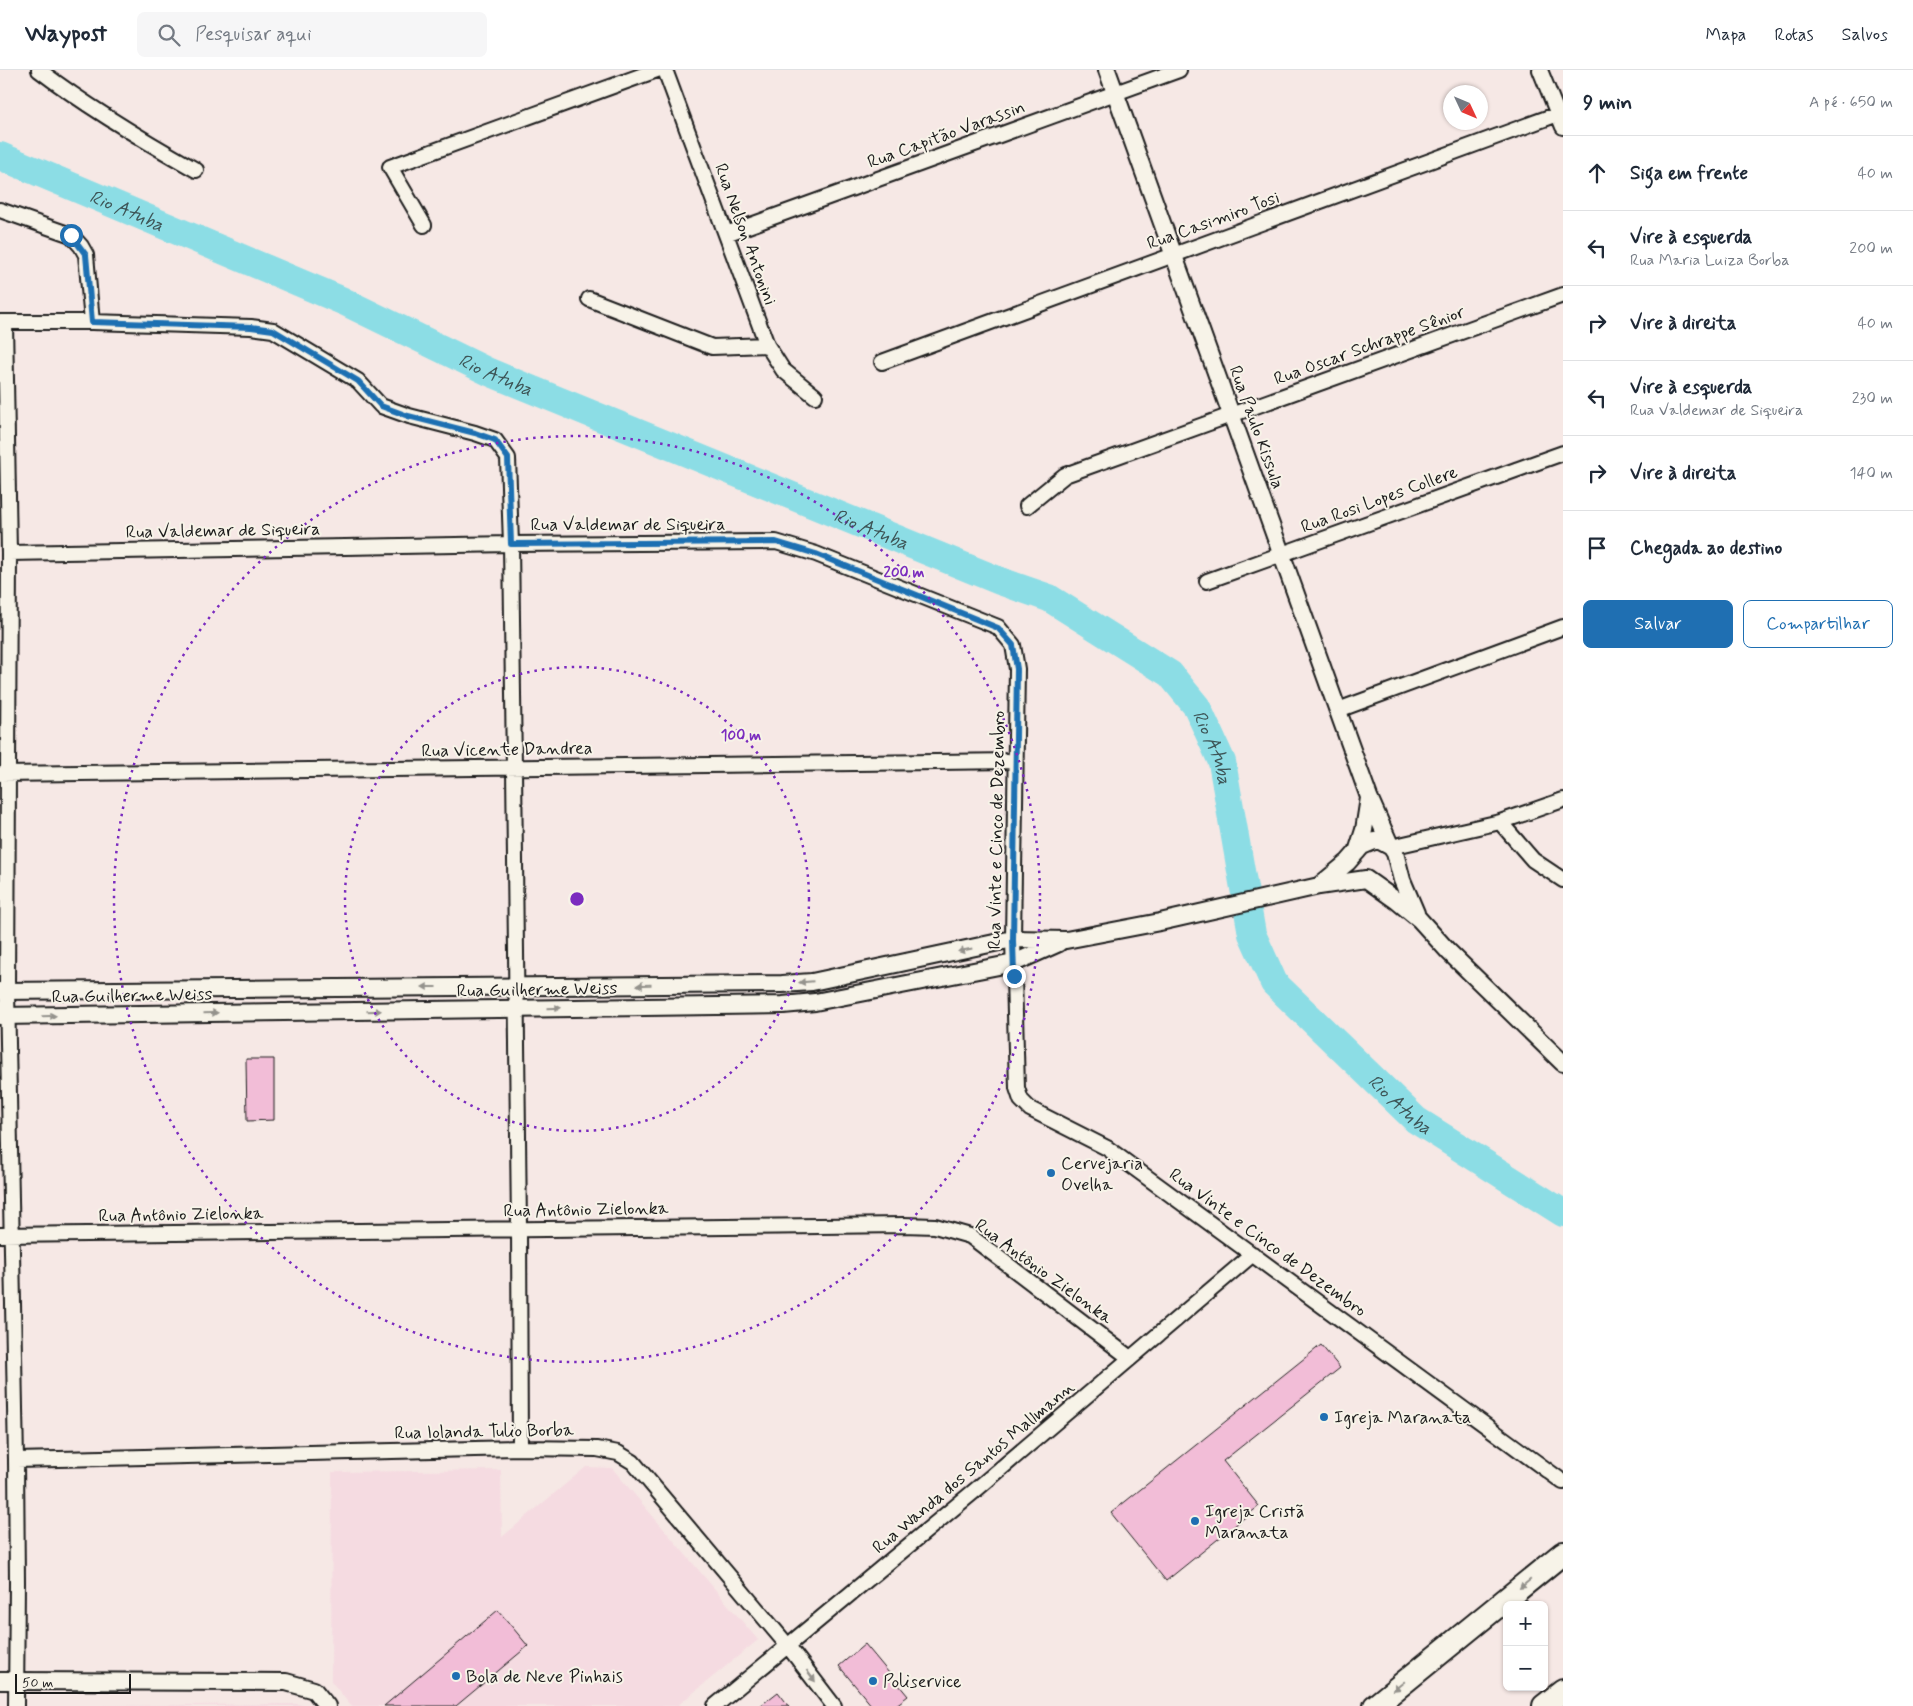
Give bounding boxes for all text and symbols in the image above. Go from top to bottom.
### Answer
search box [137,12,487,57]
text: Waypost [25,19,107,50]
icon: search [155,21,183,49]
text: Pesquisar aqui [195,22,312,47]
text: Mapa [1705,23,1746,47]
text: Rotas [1774,23,1814,47]
text: Salvos [1842,23,1888,47]
north arrow [1443,85,1488,130]
text: 9 min [1583,89,1632,117]
text: A pé · 650 m [1809,92,1893,113]
street label: Rua Capitão Varassin [864,95,1028,175]
icon: ahead [1583,159,1611,187]
street label: Rua Nelson Antonini [708,160,782,308]
text: Siga em frente [1630,161,1748,186]
text: 40 m [1857,163,1893,184]
water label: Rio Atuba [86,184,168,238]
street label: Rua Casimiro Tosi [1144,186,1283,256]
route start [60,224,83,247]
text: Vire à esquerda [1630,225,1752,250]
icon: left [1583,234,1611,262]
text: 200 m [1849,238,1893,259]
text: Rua Maria Luiza Borba [1630,250,1789,271]
street label: Rua Oscar Schrappe Sênior [1271,300,1469,392]
icon: right [1583,309,1611,337]
text: Vire à direita [1630,311,1736,336]
text: 40 m [1857,313,1893,334]
water label: Rio Atuba [454,348,536,403]
street label: Rua Paulo Kissula [1223,362,1290,492]
text: Vire à esquerda [1630,375,1752,400]
icon: left [1583,384,1611,412]
text: 230 m [1852,388,1893,409]
text: Rua Valdemar de Siqueira [1630,400,1803,421]
icon: right [1583,459,1611,487]
street label: Rua Rosi Lopes Collere [1298,460,1461,539]
text: Vire à direita [1630,461,1736,486]
text: 140 m [1849,463,1893,484]
water label: Rio Atuba [830,503,912,556]
street label: Rua Valdemar de Siqueira [531,513,725,537]
street label: Rua Valdemar de Siqueira [125,517,321,545]
icon: arrive [1583,534,1611,562]
text: Chegada ao destino [1630,536,1782,561]
text: 200 m [884,563,925,583]
button: Salvar [1583,600,1733,648]
button: Compartilhar [1743,600,1893,648]
water label: Rio Atuba [1186,707,1237,787]
street label: Rua Vinte e Cinco de Dezembro [983,710,1011,950]
text: 100 m [721,726,761,746]
street label: Rua Vicente Dandrea [421,737,593,763]
centre of rings [568,890,586,908]
one-way arrow [958,946,973,954]
route end [1003,965,1026,988]
street label: Rua Guilherme Weiss [456,977,618,1003]
one-way arrow [798,978,814,986]
one-way arrow [635,981,651,989]
street label: Rua Guilherme Weiss [51,983,213,1009]
one-way arrow [420,984,436,992]
one-way arrow [546,1004,562,1012]
one-way arrow [366,1007,382,1015]
one-way arrow [203,1009,219,1017]
one-way arrow [41,1012,57,1020]
water label: Rio Atuba [1362,1069,1436,1141]
place label: Cervejaria Ovelha [1061,1152,1143,1197]
street label: Rua Vinte e Cinco de Dezembro [1164,1163,1371,1323]
marker: Cervejaria Ovelha [1045,1167,1057,1179]
street label: Rua Antônio Zielonka [503,1197,669,1223]
street label: Rua Antônio Zielonka [98,1202,264,1228]
street label: Rua Antônio Zielonka [970,1214,1117,1330]
street label: Rua Wanda dos Santos Mallmann [868,1376,1080,1560]
place label: Igreja Maranata [1334,1406,1471,1430]
marker: Igreja Maranata [1318,1411,1330,1423]
street label: Rua Iolanda Tulio Borba [394,1418,574,1446]
place label: Igreja Cristã Maranata [1205,1500,1305,1545]
marker: Igreja Cristã Maranata [1189,1515,1201,1527]
one-way arrow [1519,1579,1532,1590]
map controls [1503,1601,1548,1691]
button: + [1503,1601,1548,1646]
button: − [1503,1646,1548,1691]
place label: Bola de Neve Pinhais [466,1665,623,1689]
one-way arrow [805,1669,816,1682]
marker: Bola de Neve Pinhais [450,1670,462,1682]
place label: Poliservice [883,1670,962,1694]
scale bar [15,1671,131,1694]
text: 50 m [22,1674,53,1692]
marker: Poliservice [867,1675,879,1687]
one-way arrow [1393,1681,1406,1692]

